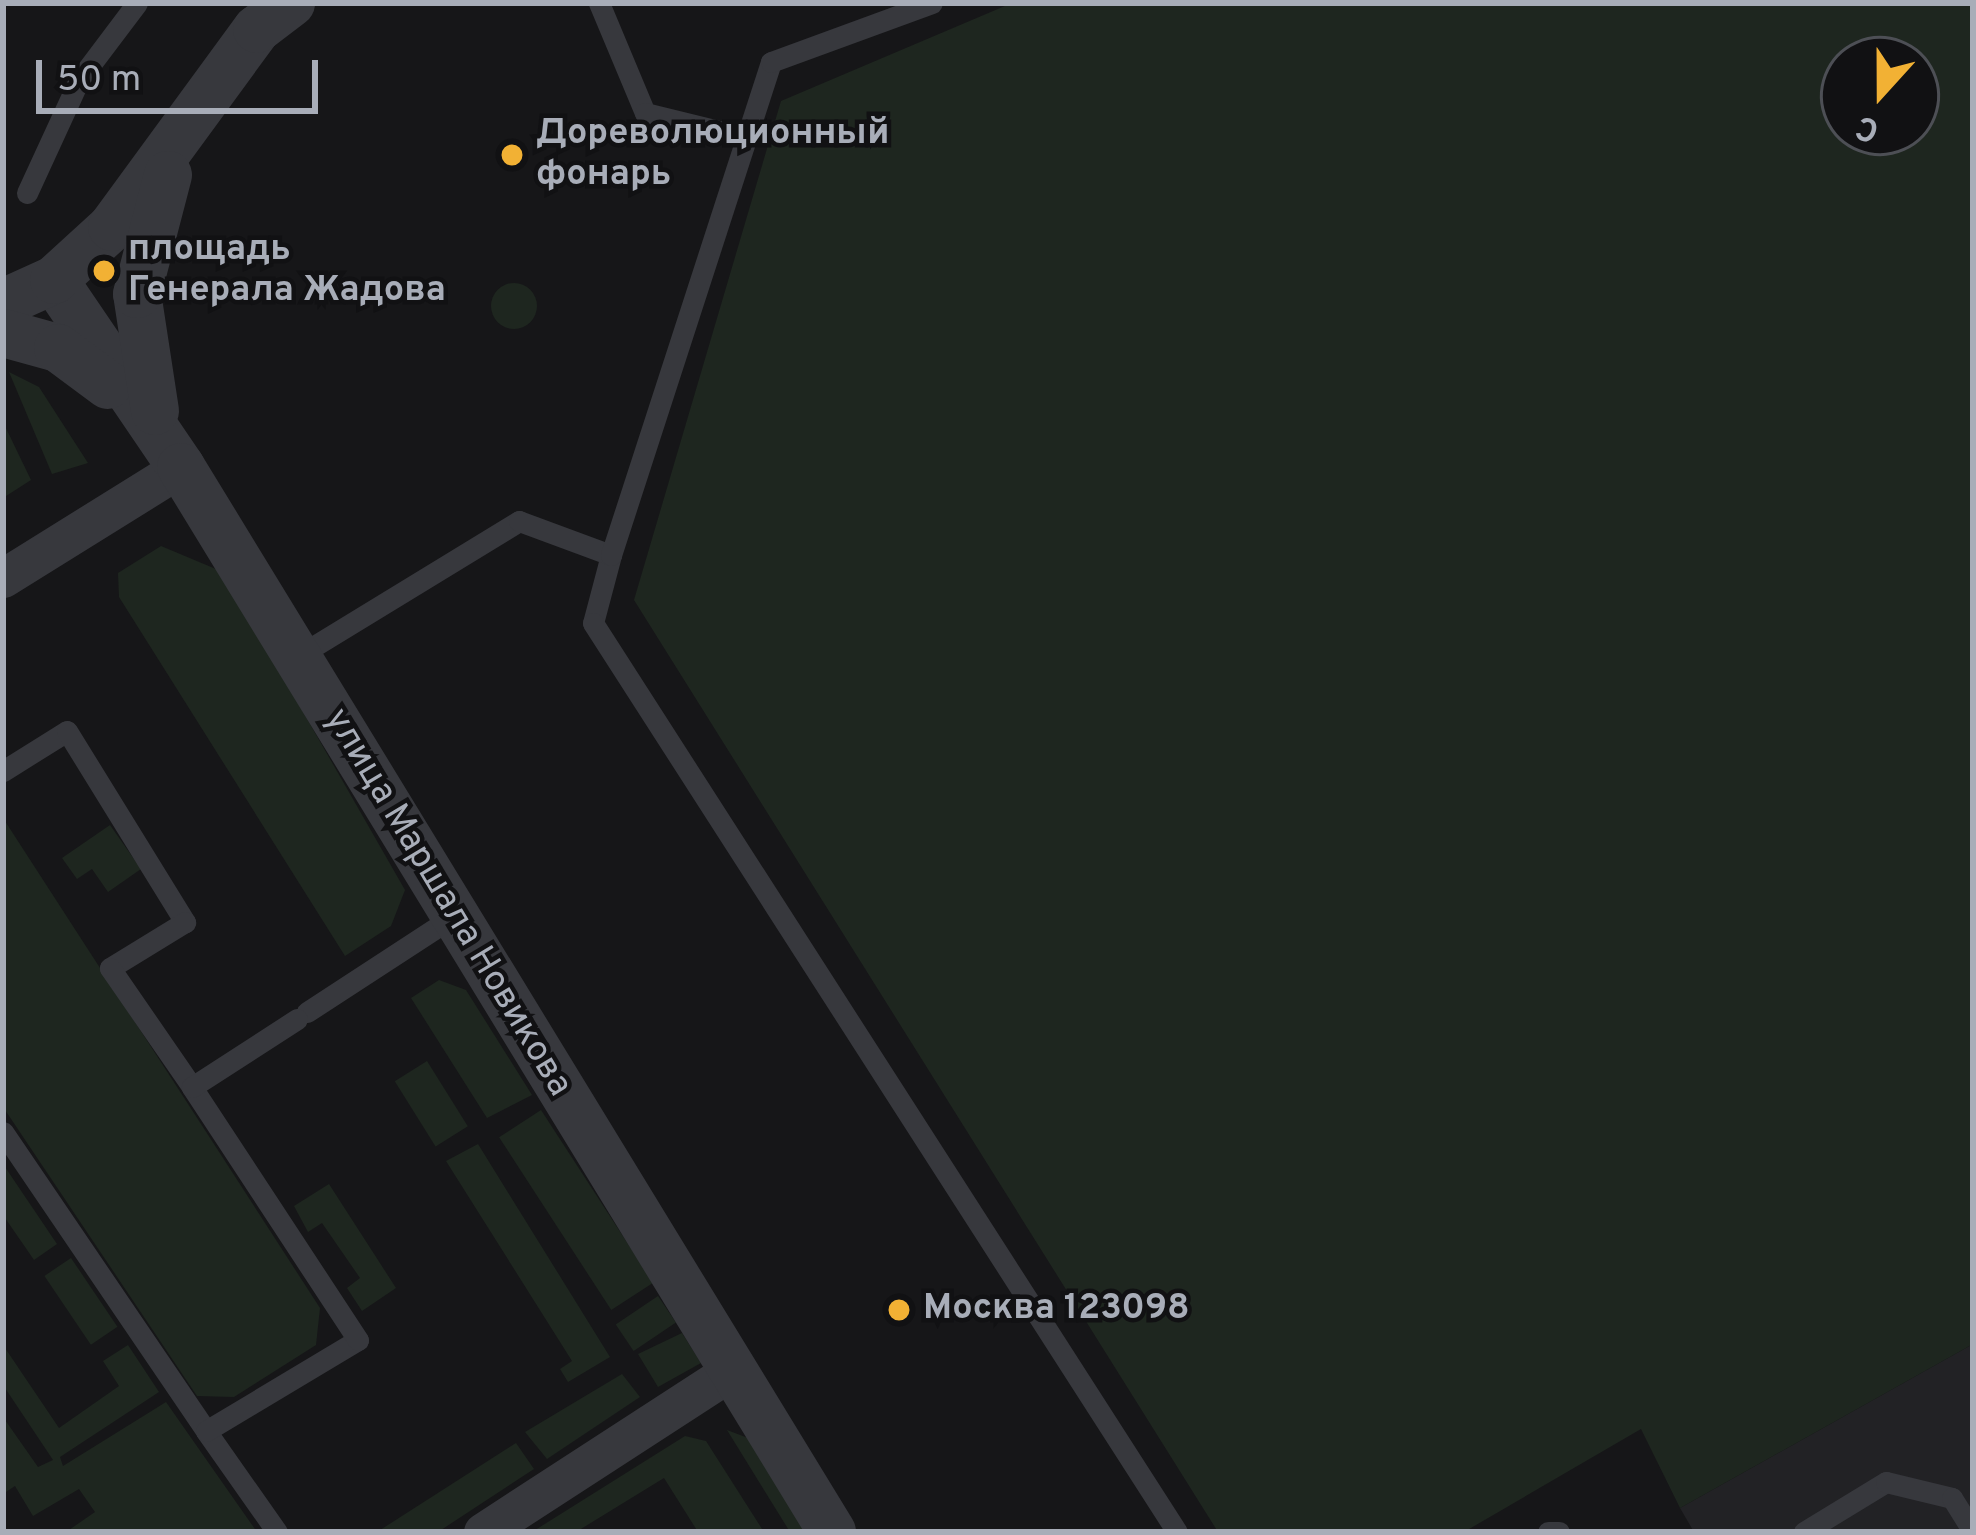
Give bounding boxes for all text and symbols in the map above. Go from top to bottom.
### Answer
scale bar [42,36,324,110]
north arrow [1820,36,1940,156]
text: 50 m [57,58,141,104]
text: С [1851,103,1886,150]
place label: Дореволюционный фонарь [536,112,889,197]
marker: Дореволюционный фонарь [499,142,525,168]
place label: площадь Генерала Жадова [128,228,446,313]
marker: площадь Генерала Жадова [91,258,117,284]
street label: улица Маршала Новикова [314,701,580,1105]
place label: Москва 123098 [923,1288,1190,1332]
marker: Москва 123098 [886,1297,912,1323]

